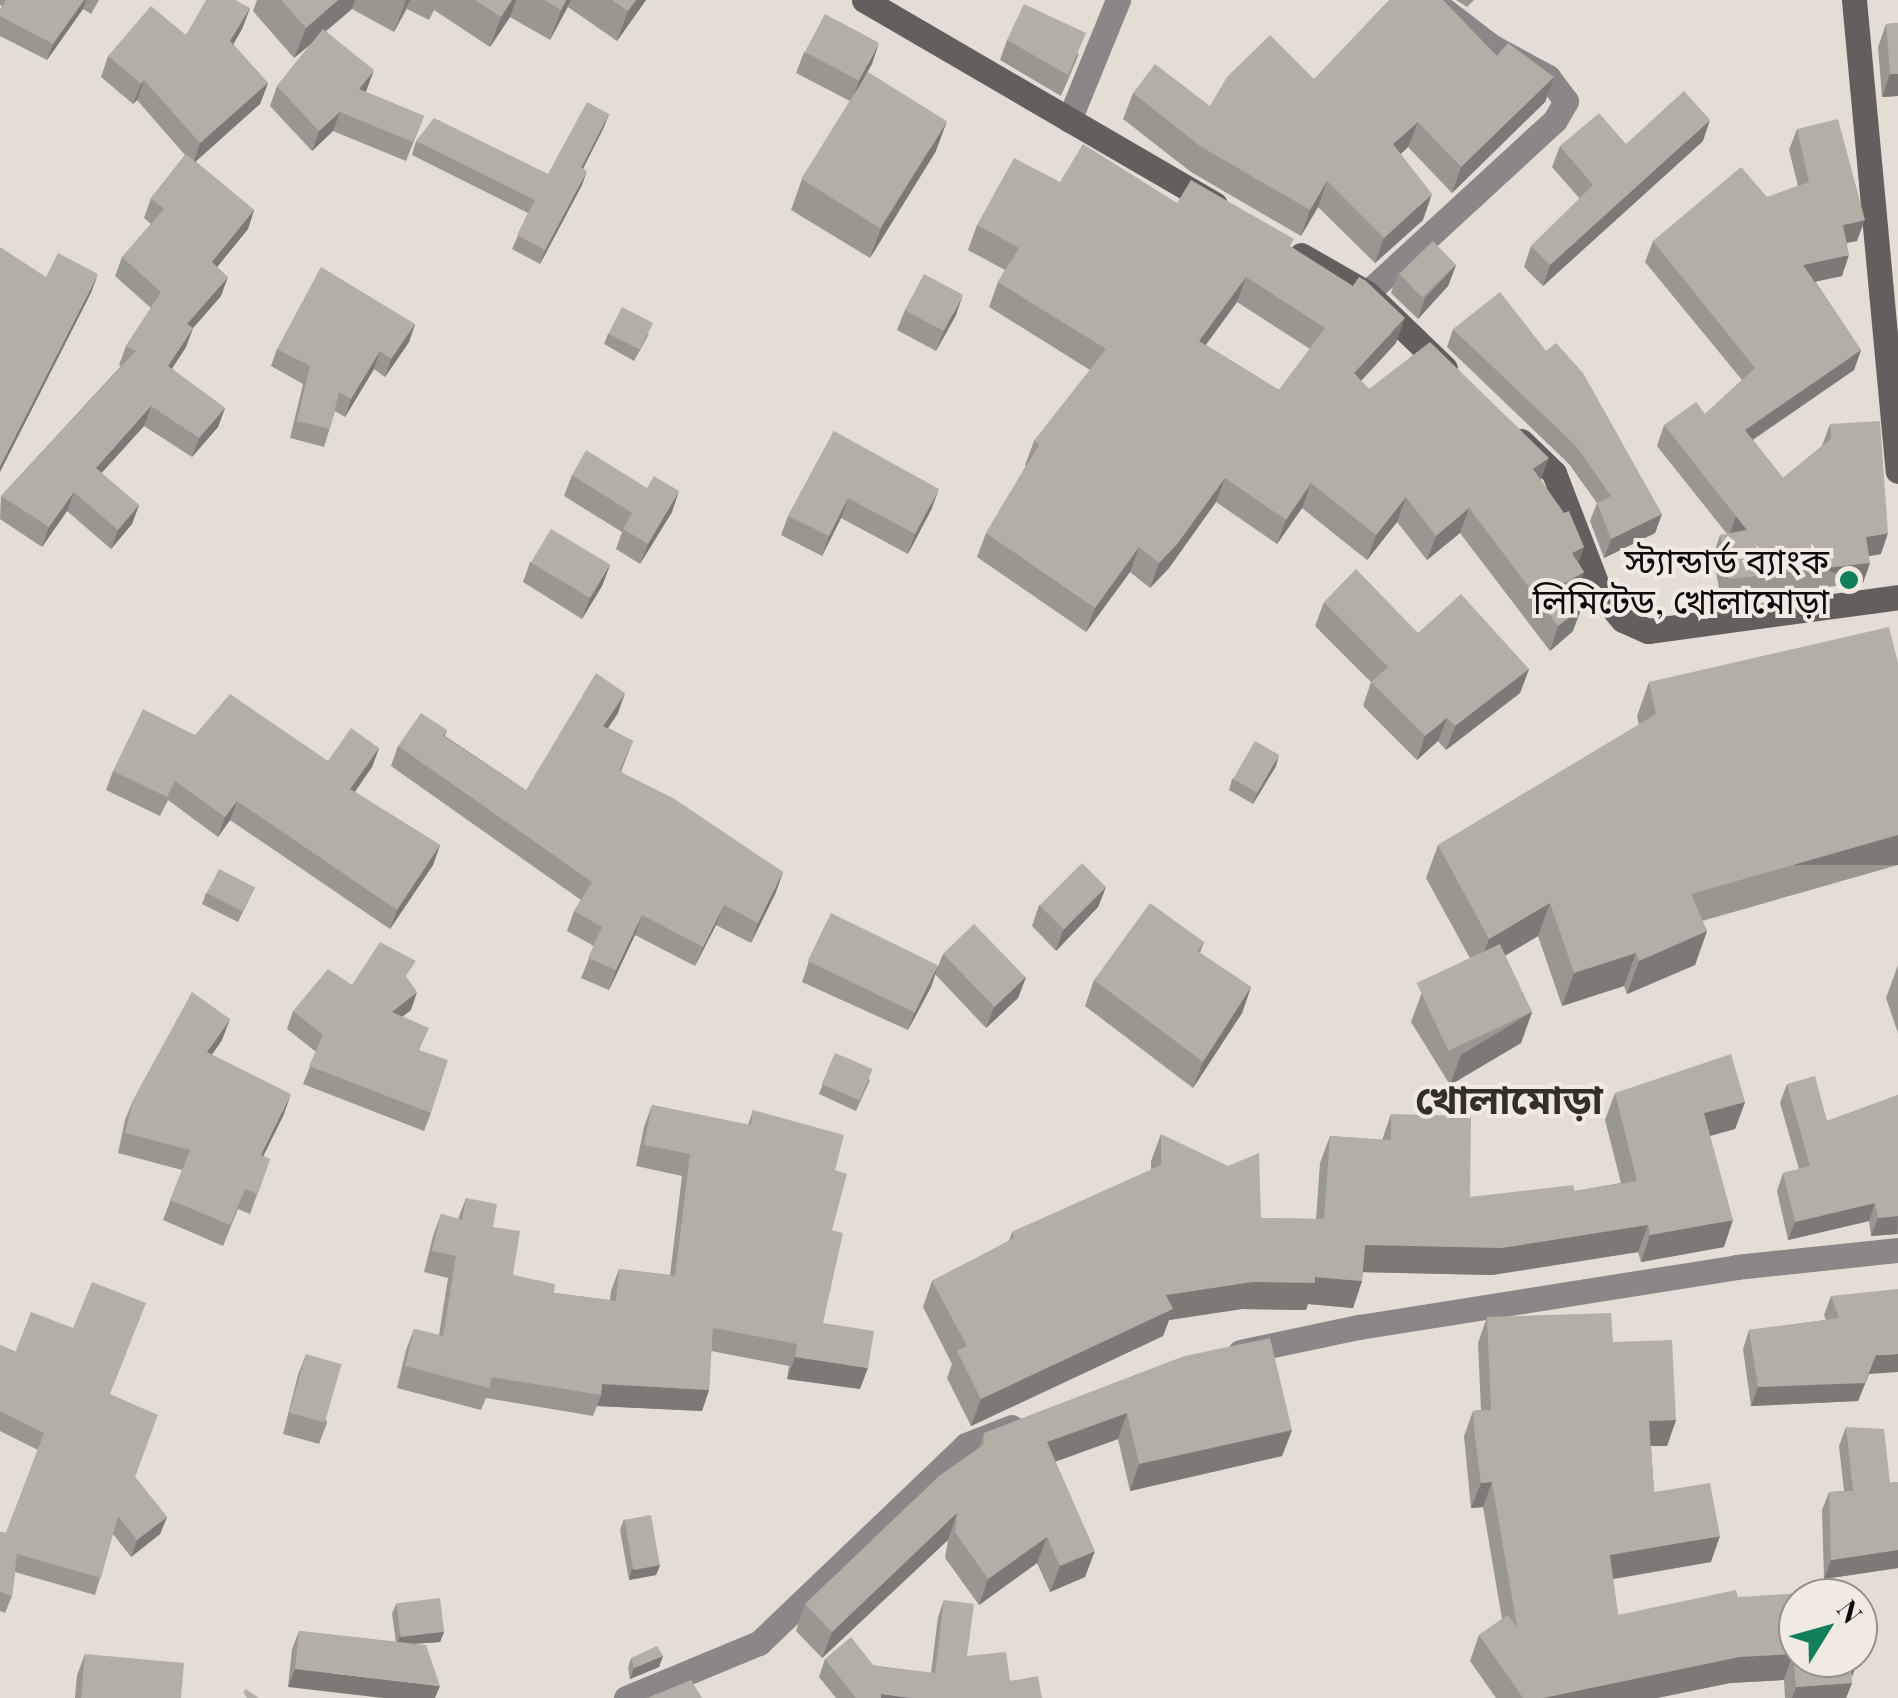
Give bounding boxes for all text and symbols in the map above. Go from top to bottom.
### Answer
place label: স্ট্যান্ডার্ড ব্যাংক লিমিটেড, খোলামোড়া [1533,539,1829,621]
marker: স্ট্যান্ডার্ড ব্যাংক লিমিটেড, খোলামোড়া [1838,569,1860,591]
district label: খোলামোড়া [1415,1074,1603,1122]
north arrow [1778,1578,1878,1678]
text: N [1830,1592,1872,1630]

